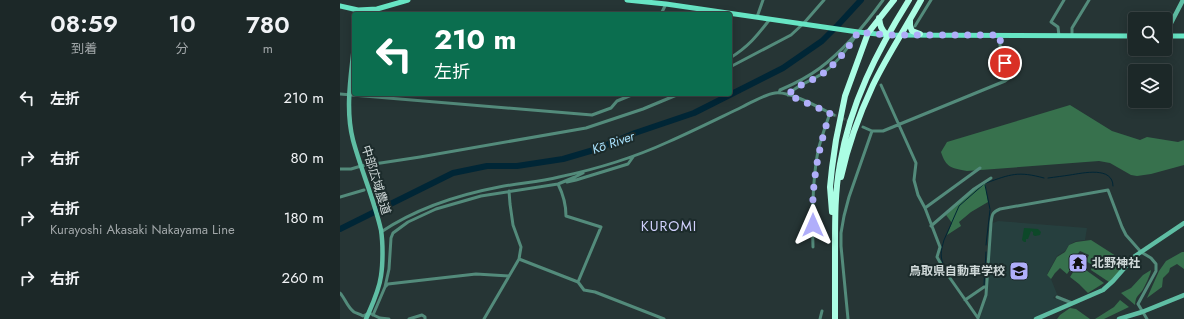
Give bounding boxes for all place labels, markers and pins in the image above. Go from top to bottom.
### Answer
pin [988,46,1022,80]
temple icon: 北野神社 [1067,252,1089,274]
place label: 北野神社 [1092,254,1140,272]
school or university icon: 鳥取県自動車学校 [1008,260,1030,282]
place label: 鳥取県自動車学校 [909,262,1005,280]

